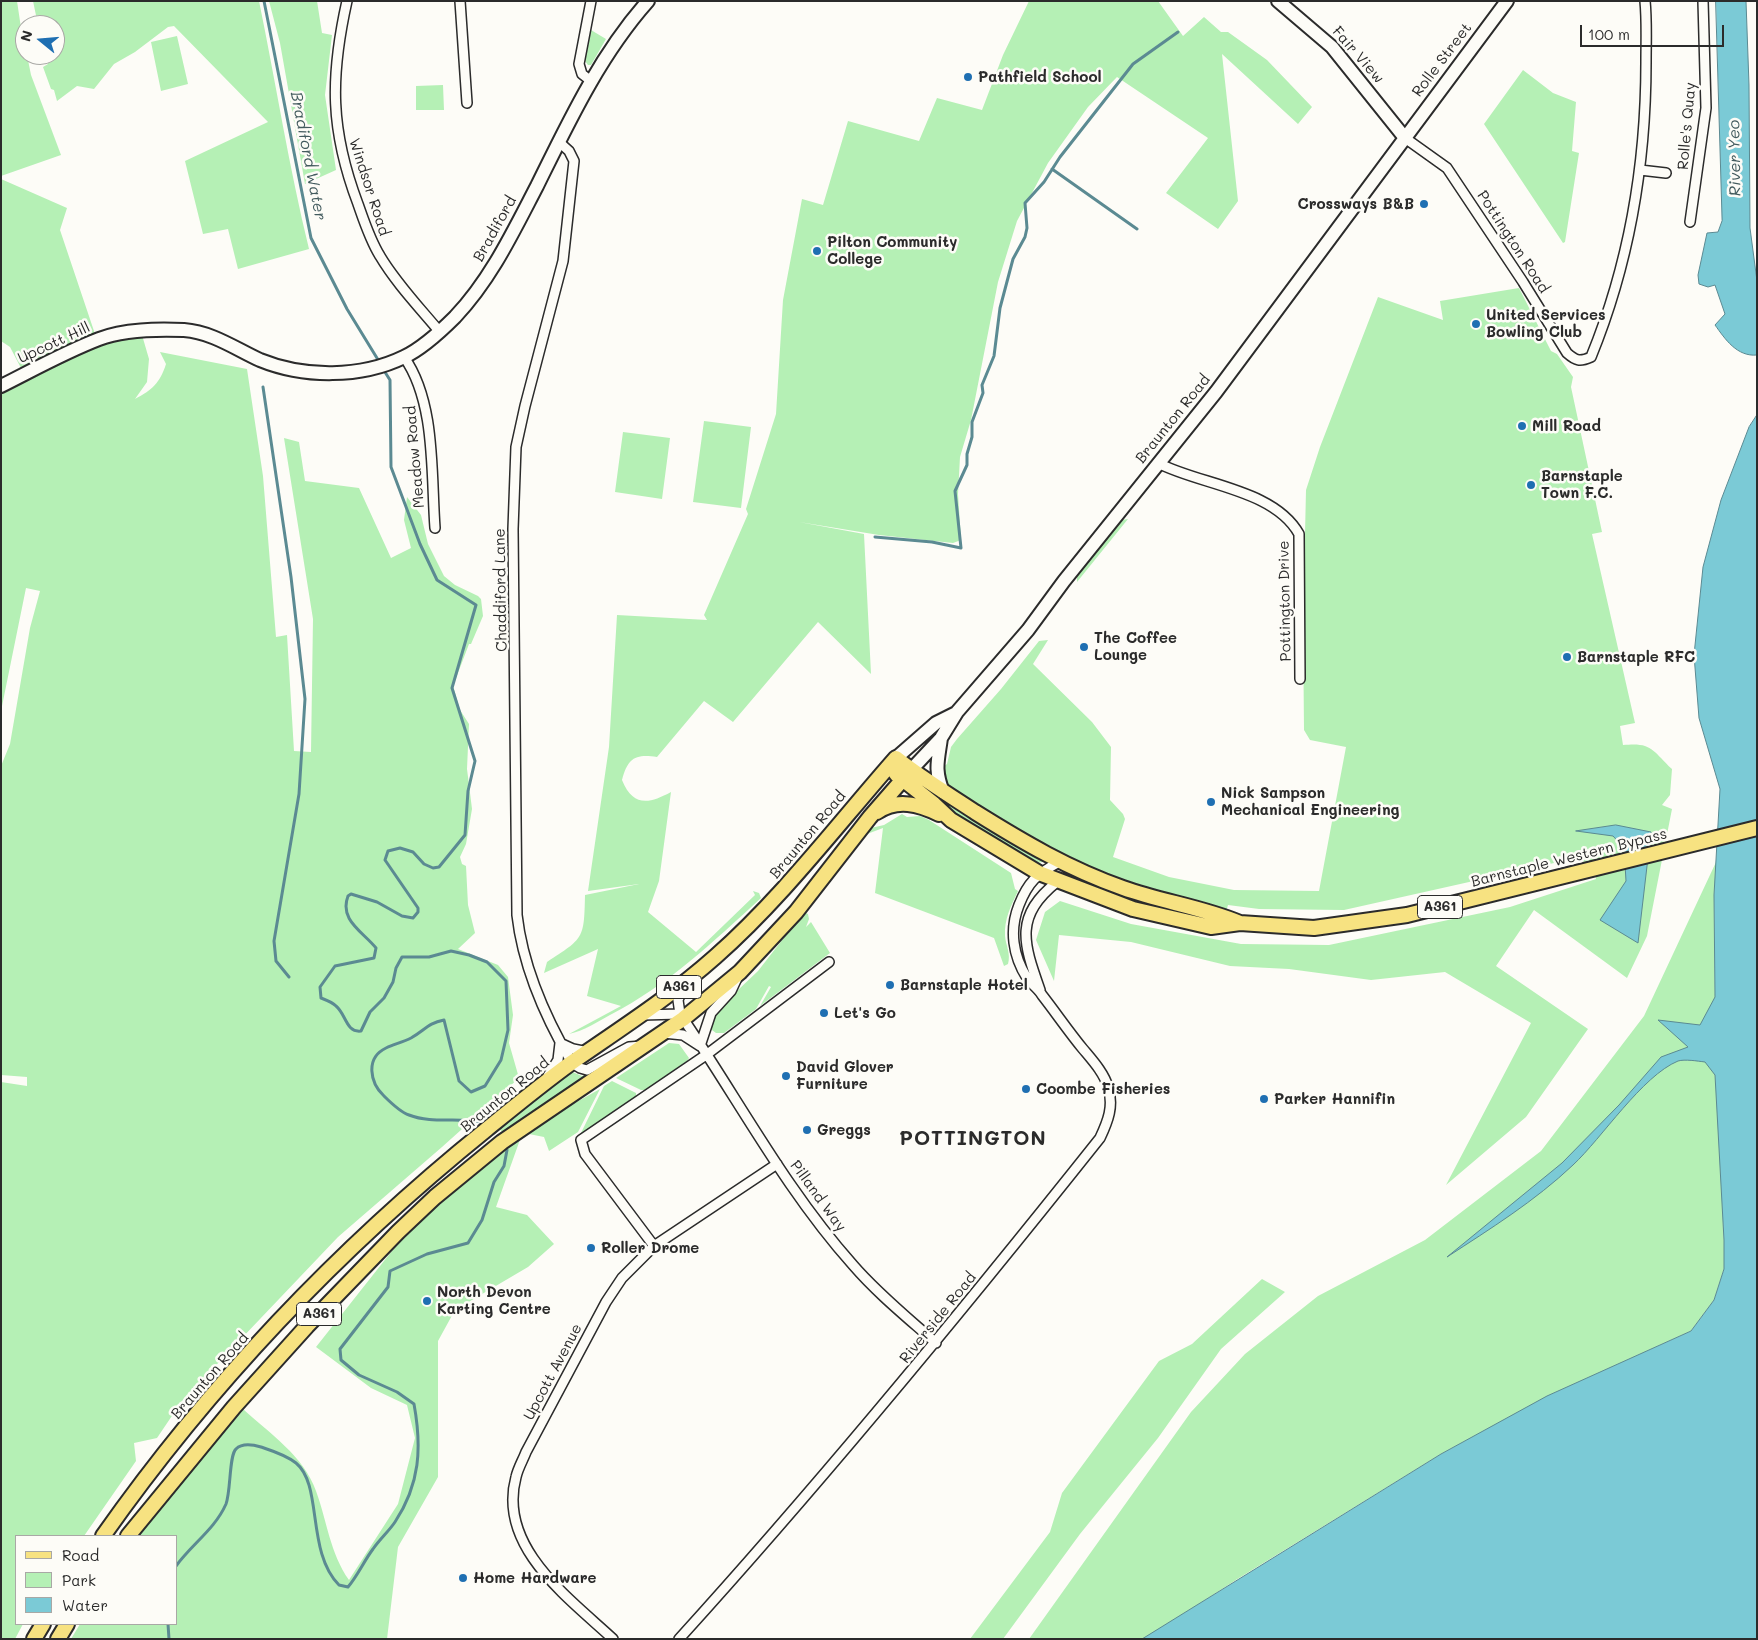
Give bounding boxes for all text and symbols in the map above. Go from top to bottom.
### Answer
north arrow [15,15,65,65]
scale bar [1583,15,1727,47]
street label: Rolle Street [1408,19,1476,101]
street label: Fair View [1328,23,1388,87]
text: 100 m [1588,24,1630,44]
text: N [15,28,37,44]
place label: Pathfield School [978,68,1102,86]
marker: Pathfield School [962,71,974,83]
street label: Rolle's Quay [1674,81,1700,171]
water label: Bradiford Water [286,90,330,222]
water label: River Yeo [1725,120,1745,196]
street label: Windsor Road [345,136,393,238]
street label: Pottington Road [1473,187,1553,297]
street label: Bradiford [470,193,520,265]
place label: Crossways B&B [1298,195,1414,213]
marker: Crossways B&B [1418,198,1430,210]
place label: Pilton Community College [827,233,957,268]
marker: Pilton Community College [811,245,823,257]
place label: United Services Bowling Club [1486,306,1606,341]
street label: Upcott Hill [15,318,93,368]
marker: United Services Bowling Club [1470,318,1482,330]
street label: Braunton Road [1132,371,1214,467]
street label: Meadow Road [402,405,428,509]
place label: Mill Road [1532,417,1601,435]
marker: Mill Road [1516,420,1528,432]
place label: Barnstaple Town F.C. [1541,467,1623,502]
marker: Barnstaple Town F.C. [1525,479,1537,491]
street label: Chaddiford Lane [491,528,511,652]
street label: Pottington Drive [1275,540,1295,662]
place label: The Coffee Lounge [1094,629,1177,664]
marker: The Coffee Lounge [1078,641,1090,653]
place label: Barnstaple RFC [1577,648,1695,666]
marker: Barnstaple RFC [1561,651,1573,663]
place label: Nick Sampson Mechanical Engineering [1221,784,1399,819]
street label: Braunton Road [766,788,850,882]
marker: Nick Sampson Mechanical Engineering [1205,796,1217,808]
street label: Barnstaple Western Bypass [1469,825,1669,891]
road number: A361 [1418,896,1462,919]
road number: A361 [656,976,702,999]
place label: Barnstaple Hotel [900,976,1028,994]
marker: Barnstaple Hotel [884,979,896,991]
place label: Let's Go [834,1004,896,1022]
marker: Let's Go [818,1007,830,1019]
street label: Braunton Road [457,1054,553,1136]
place label: David Glover Furniture [796,1058,894,1093]
marker: David Glover Furniture [780,1070,792,1082]
place label: Coombe Fisheries [1036,1080,1170,1098]
marker: Coombe Fisheries [1020,1083,1032,1095]
place label: Parker Hannifin [1274,1090,1395,1108]
marker: Parker Hannifin [1258,1093,1270,1105]
place label: Greggs [817,1121,871,1139]
marker: Greggs [801,1124,813,1136]
district label: POTTINGTON [898,1127,1048,1151]
street label: Pilland Way [786,1157,850,1235]
place label: Roller Drome [601,1239,699,1257]
marker: Roller Drome [585,1242,597,1254]
street label: Riverside Road [896,1269,980,1367]
place label: North Devon Karting Centre [437,1283,551,1318]
marker: North Devon Karting Centre [421,1295,433,1307]
road number: A361 [296,1302,342,1326]
street label: Upcott Avenue [520,1321,586,1423]
street label: Braunton Road [168,1329,252,1423]
legend [15,1535,178,1625]
text: Road [62,1545,99,1565]
place label: Home Hardware [473,1569,597,1587]
text: Park [62,1570,96,1590]
marker: Home Hardware [457,1572,469,1584]
text: Water [62,1595,108,1615]

